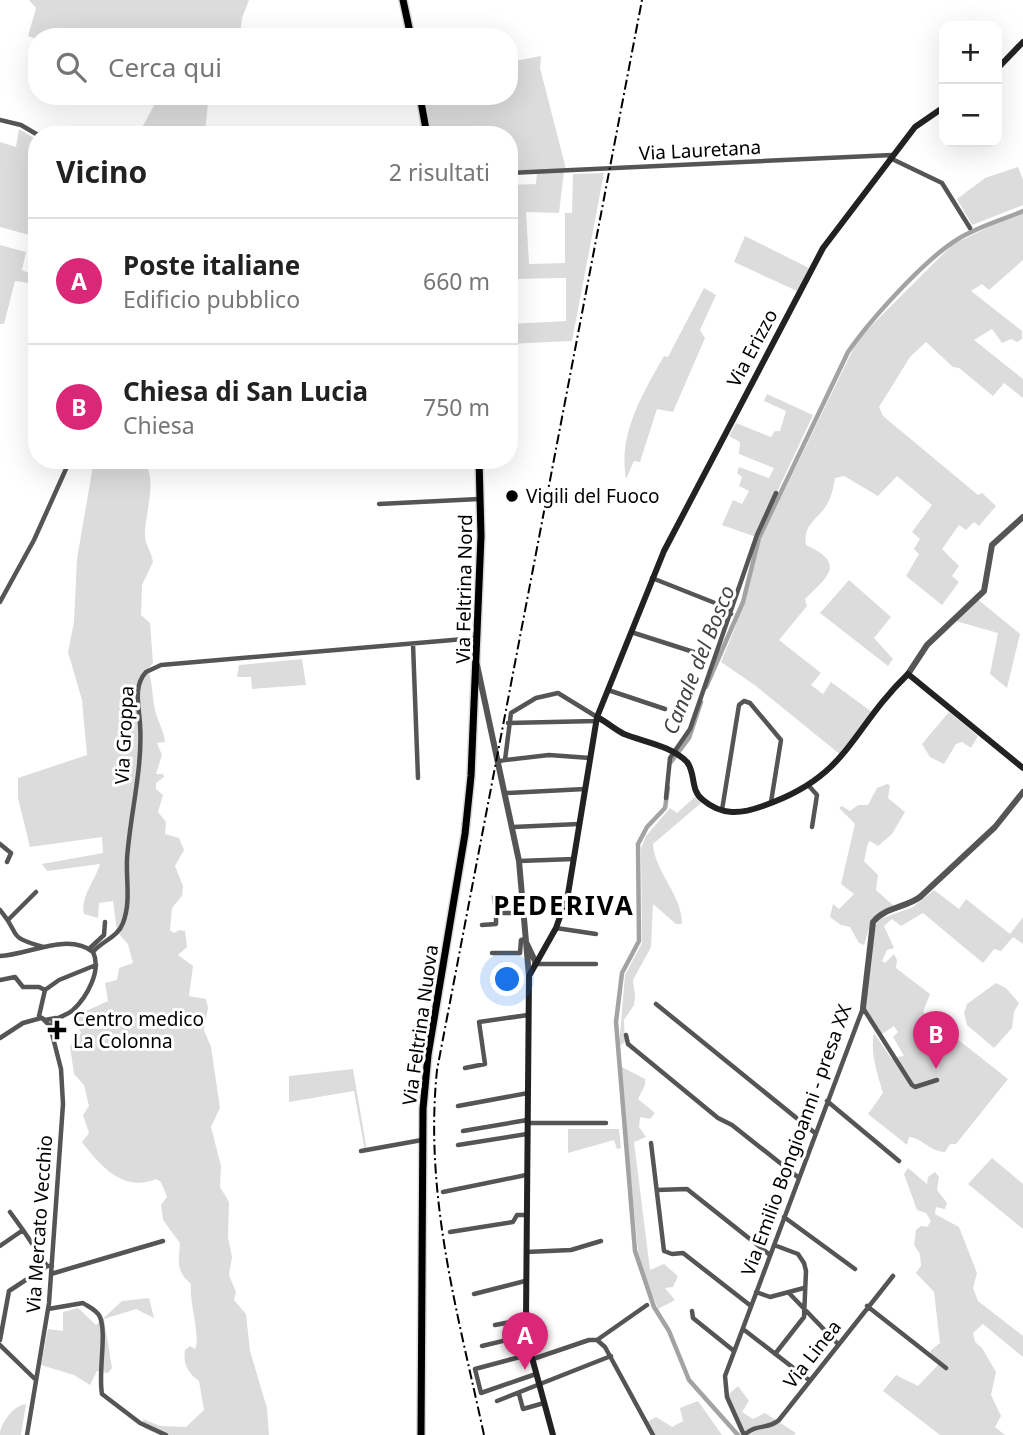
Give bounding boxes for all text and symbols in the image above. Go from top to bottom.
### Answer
map controls [939,21,1002,147]
button: + [939,21,1002,84]
search box [28,28,518,105]
icon: search [52,48,90,86]
text: Cerca qui [108,49,222,85]
button: − [939,84,1002,147]
street label: Via Lauretana [638,134,762,166]
text: Vicino [56,151,147,192]
text: 2 risultati [389,156,490,188]
text: Poste italiane [123,247,300,283]
text: A [71,265,87,297]
text: 660 m [423,265,490,297]
text: Edificio pubblico [123,283,300,315]
street label: Via Erizzo [721,305,783,391]
text: Chiesa di San Lucia [123,373,368,409]
text: B [71,391,87,423]
text: 750 m [423,391,490,423]
text: Chiesa [123,409,195,441]
place label: Vigili del Fuoco [526,483,660,509]
marker: Vigili del Fuoco [504,488,520,504]
street label: Via Feltrina Nord [450,514,478,664]
water label: Canale del Bosco [655,581,741,738]
street label: Via Groppa [108,685,140,785]
district label: PEDERIVA [493,887,635,923]
street label: Via Feltrina Nuova [396,943,444,1107]
your location [490,962,524,996]
street label: Via Emilio Bongioanni - presa XX [735,1000,858,1279]
place label: Centro medico La Colonna [73,1006,204,1054]
pin: B [913,1011,959,1069]
marker: Centro medico La Colonna [47,1020,67,1040]
street label: Via Mercato Vecchio [20,1134,58,1314]
pin: A [502,1312,548,1370]
street label: Via Linea [777,1315,847,1393]

